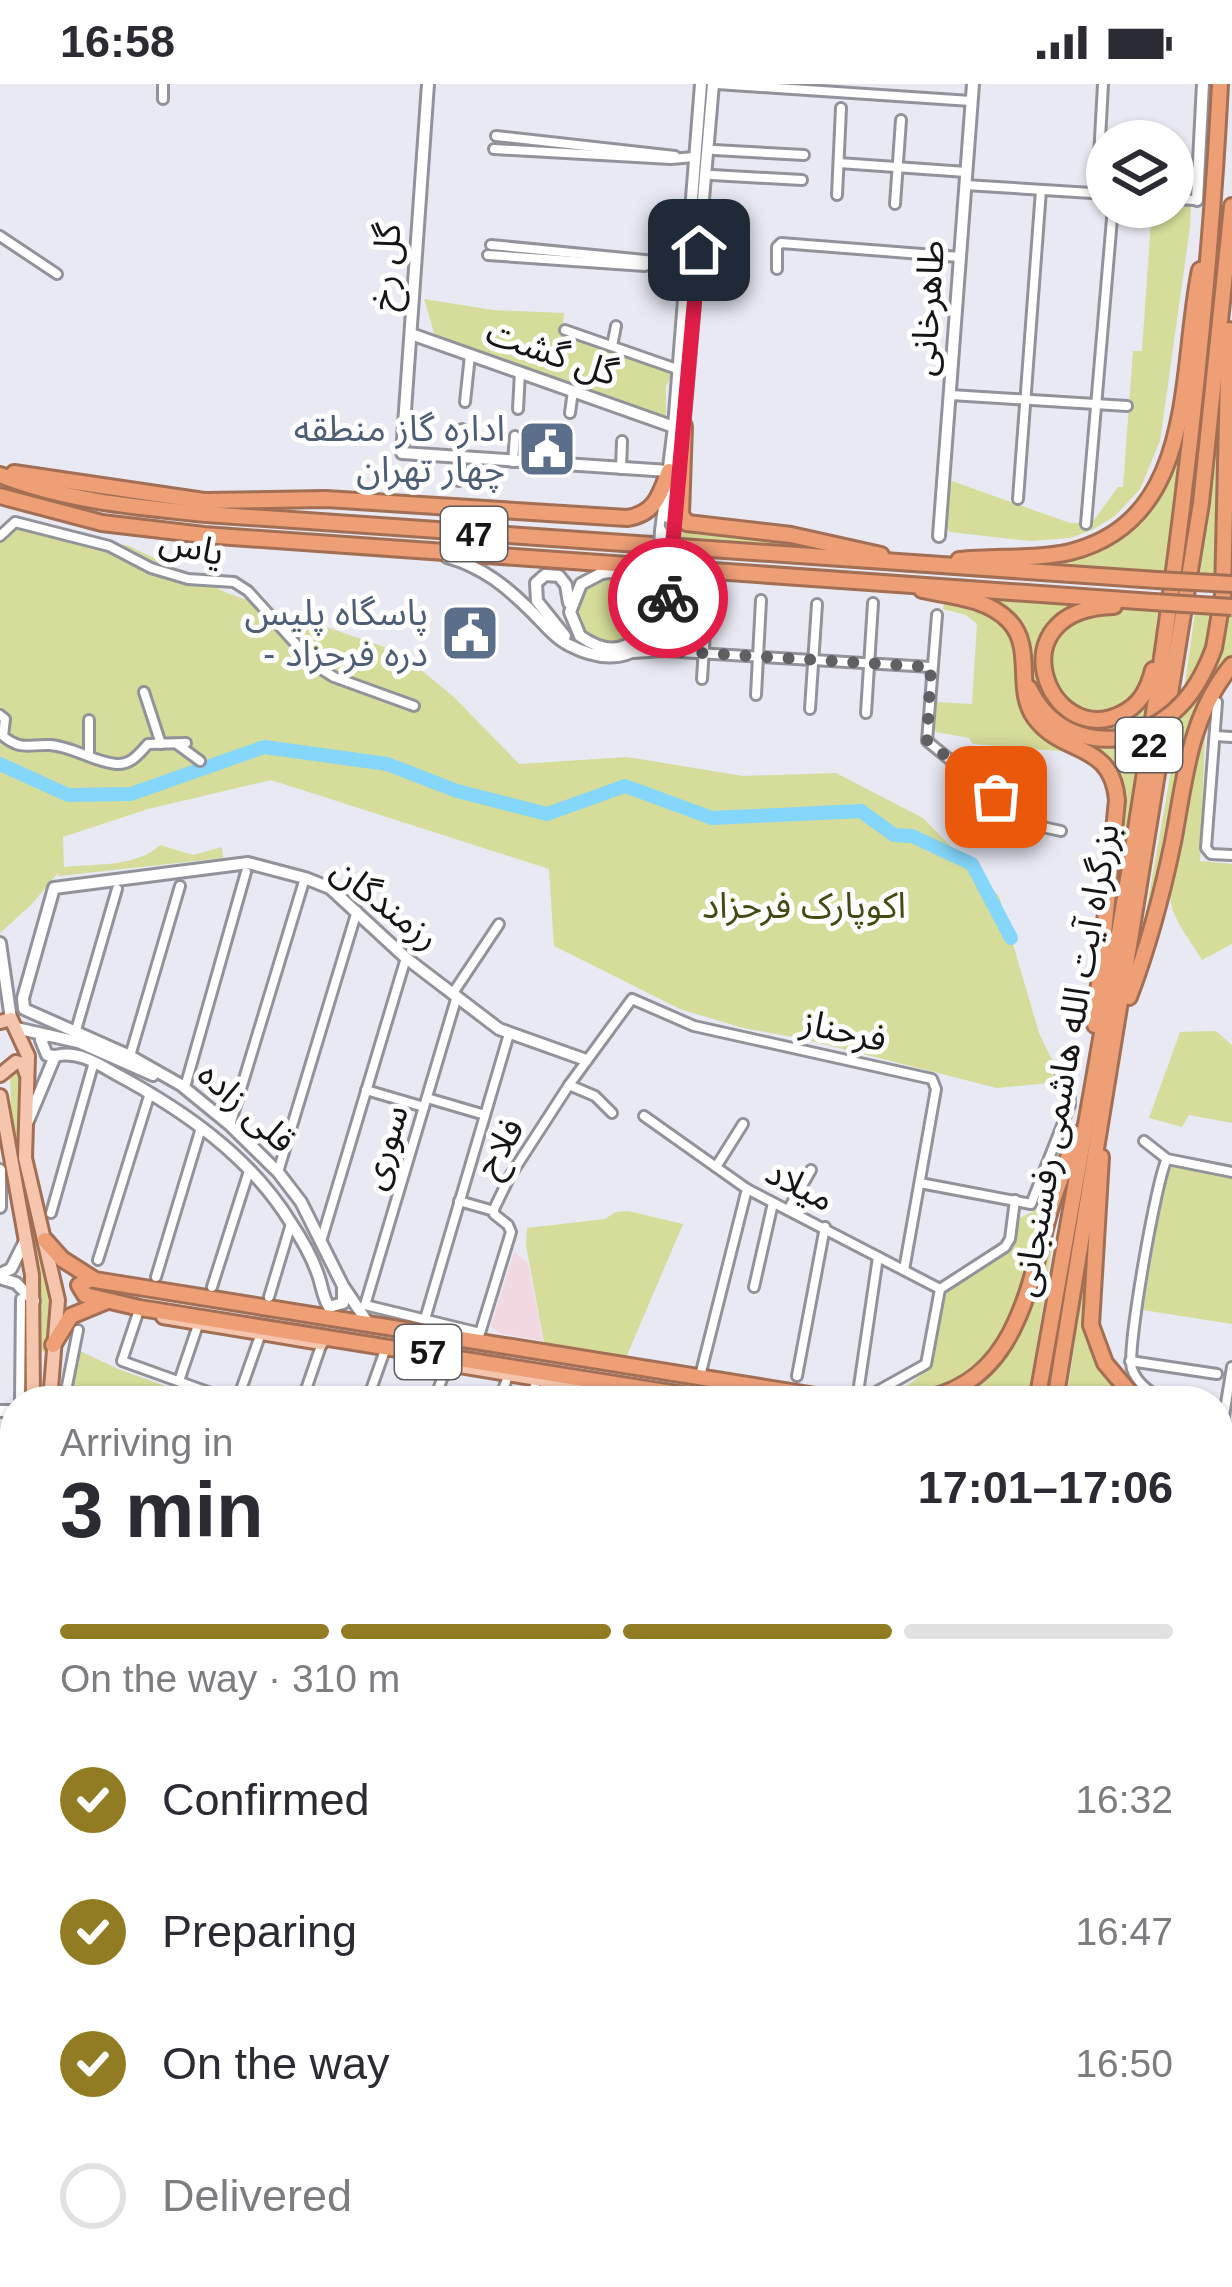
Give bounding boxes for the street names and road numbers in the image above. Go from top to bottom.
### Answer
street label: گل رخ [362,221,415,312]
street label: طاهرخانی [902,239,953,377]
street label: گل گشت [481,310,624,394]
road number: 47 [441,507,507,561]
street label: یاس [156,519,228,573]
road number: 22 [1116,718,1182,772]
street label: بزرگراه آیت الله هاشمی رفسنجانی [1003,820,1128,1300]
street label: رزمندگان [323,848,448,959]
street label: فرحناز [796,1000,891,1061]
street label: قلی زاده [189,1053,304,1162]
street label: سوری [352,1100,417,1194]
street label: فلاح [466,1110,537,1187]
street label: میلاد [759,1151,841,1219]
road number: 57 [395,1325,461,1379]

